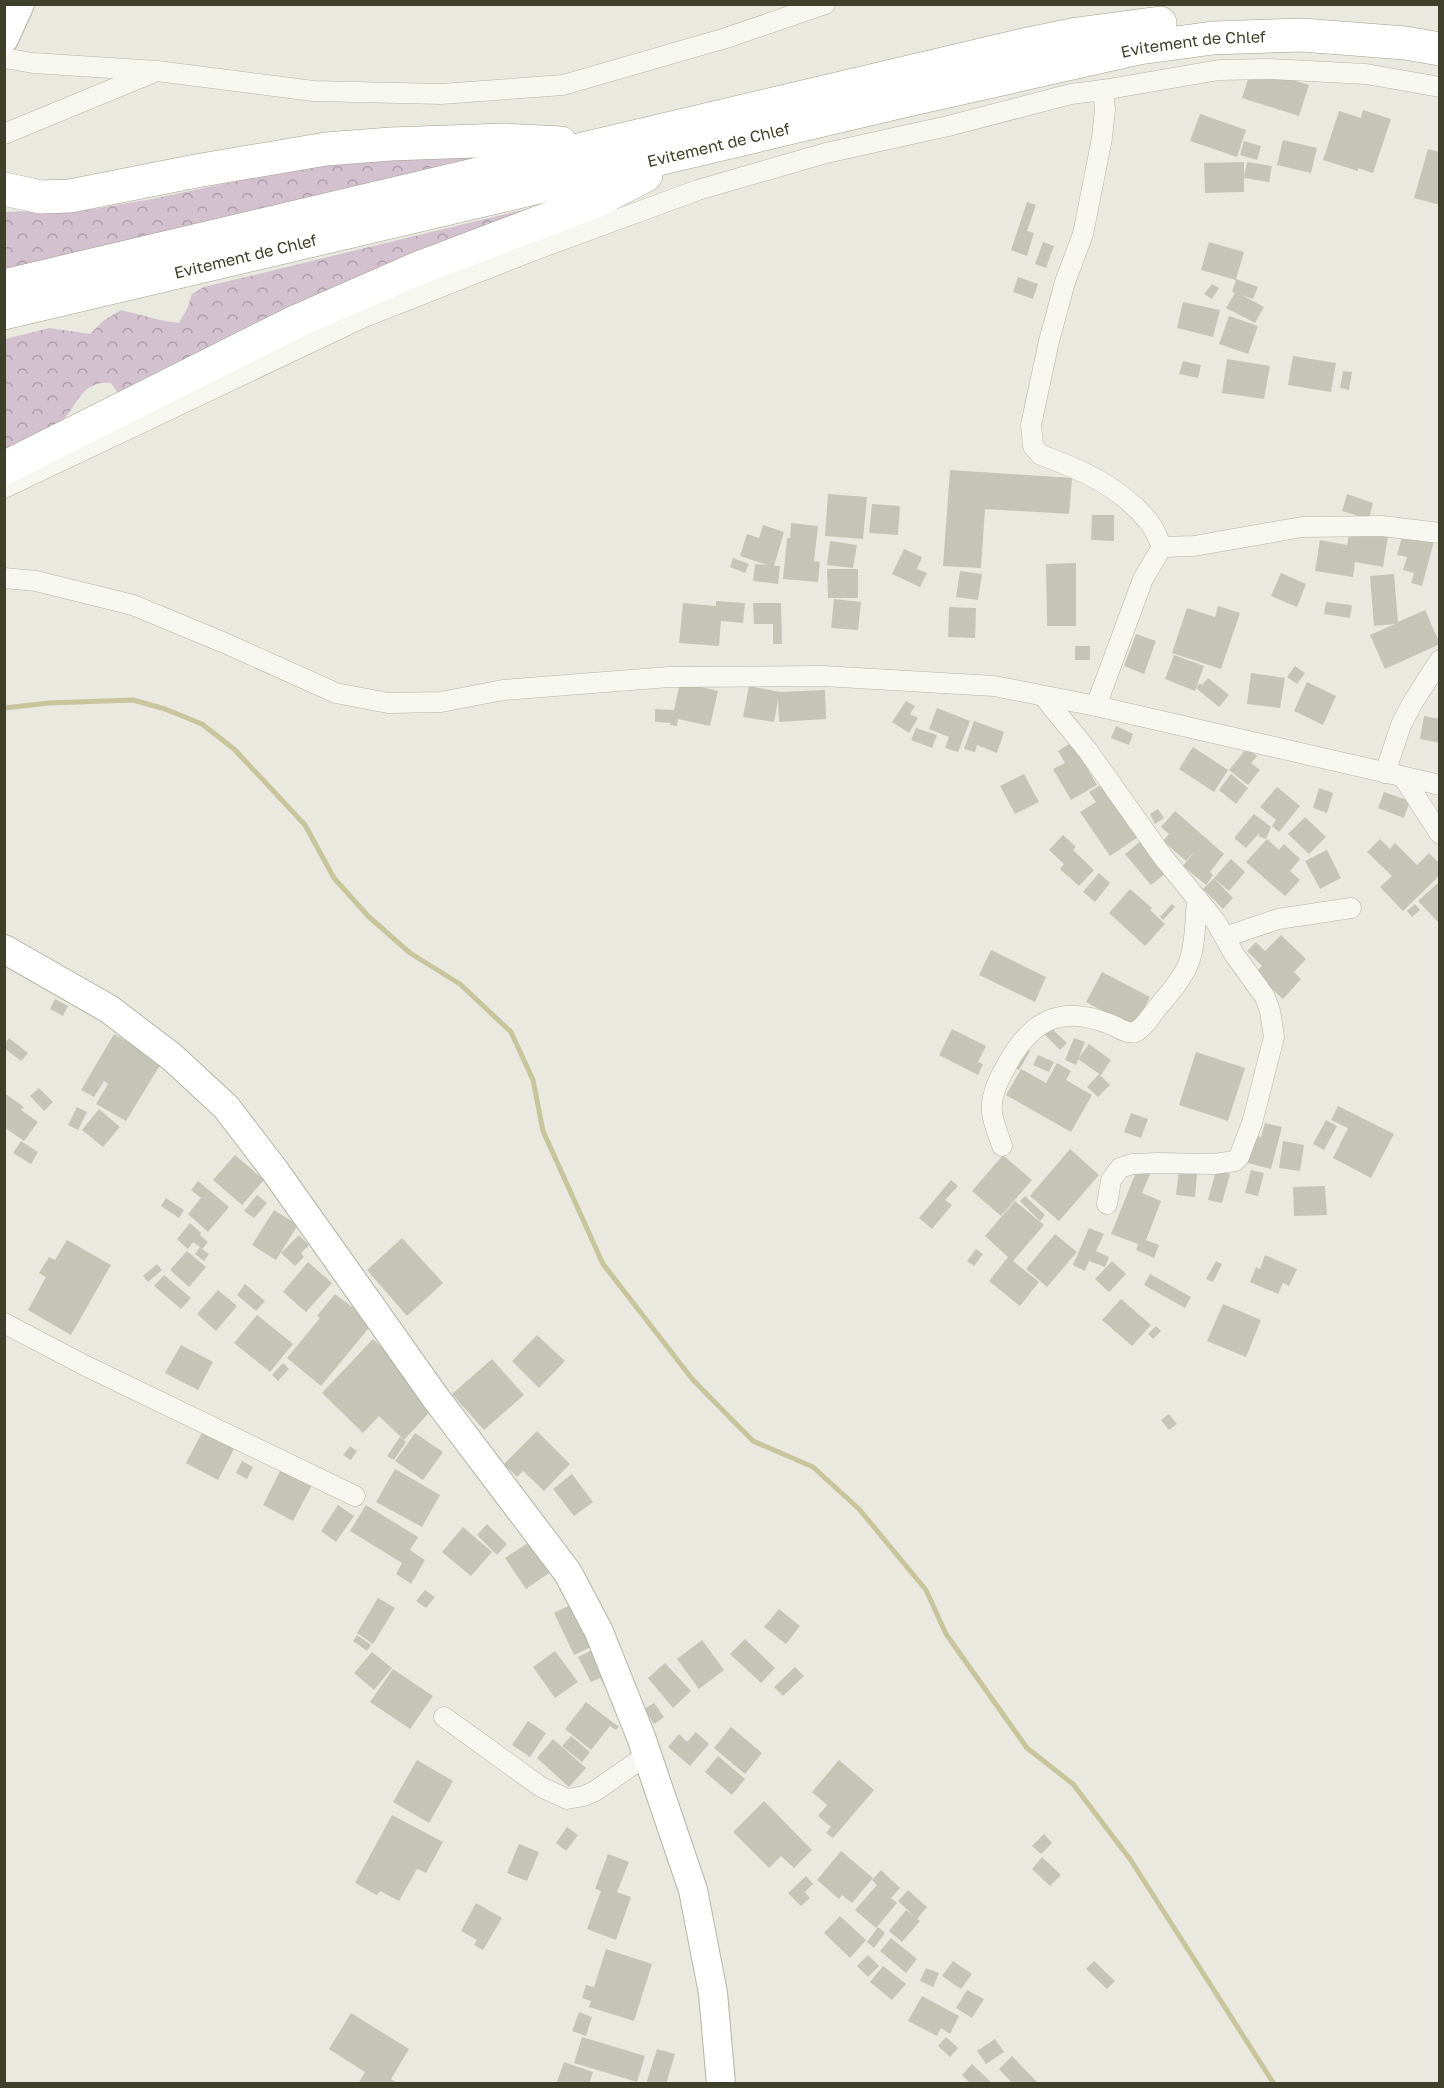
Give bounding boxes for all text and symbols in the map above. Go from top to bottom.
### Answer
street label: Evitement de Chlef [1119,26,1266,62]
street label: Evitement de Chlef [645,118,792,171]
street label: Evitement de Chlef [172,230,319,283]

